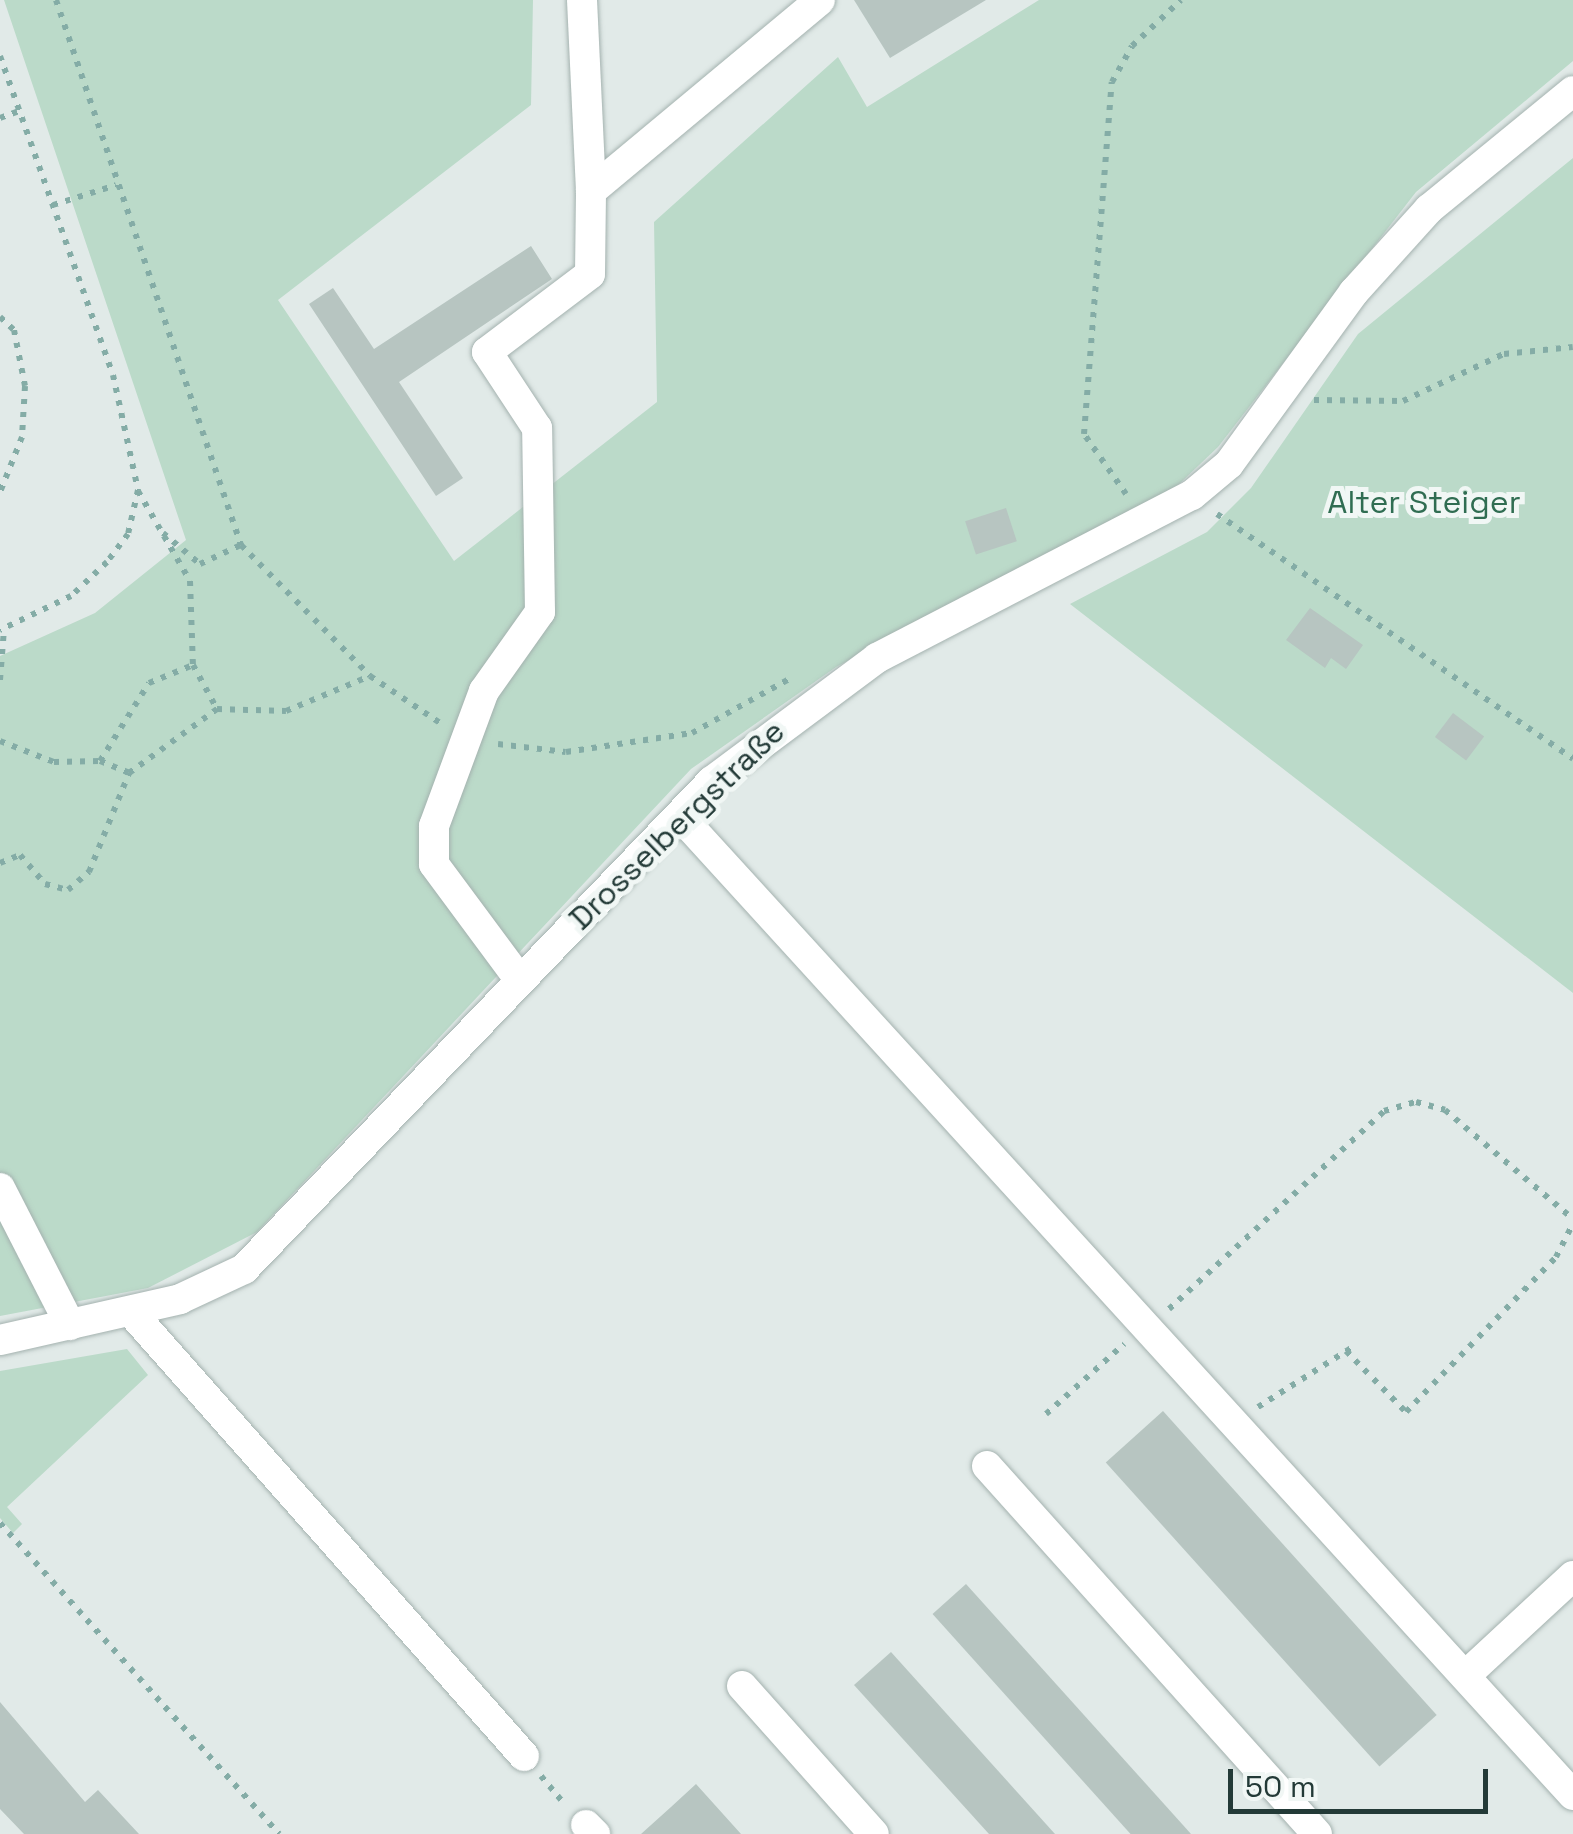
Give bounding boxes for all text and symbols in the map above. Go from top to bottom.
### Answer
park label: Alter Steiger [1327,483,1521,521]
street label: Drosselbergstraße [561,712,793,938]
scale bar [1233,1749,1493,1811]
text: 50 m [1245,1767,1316,1806]

